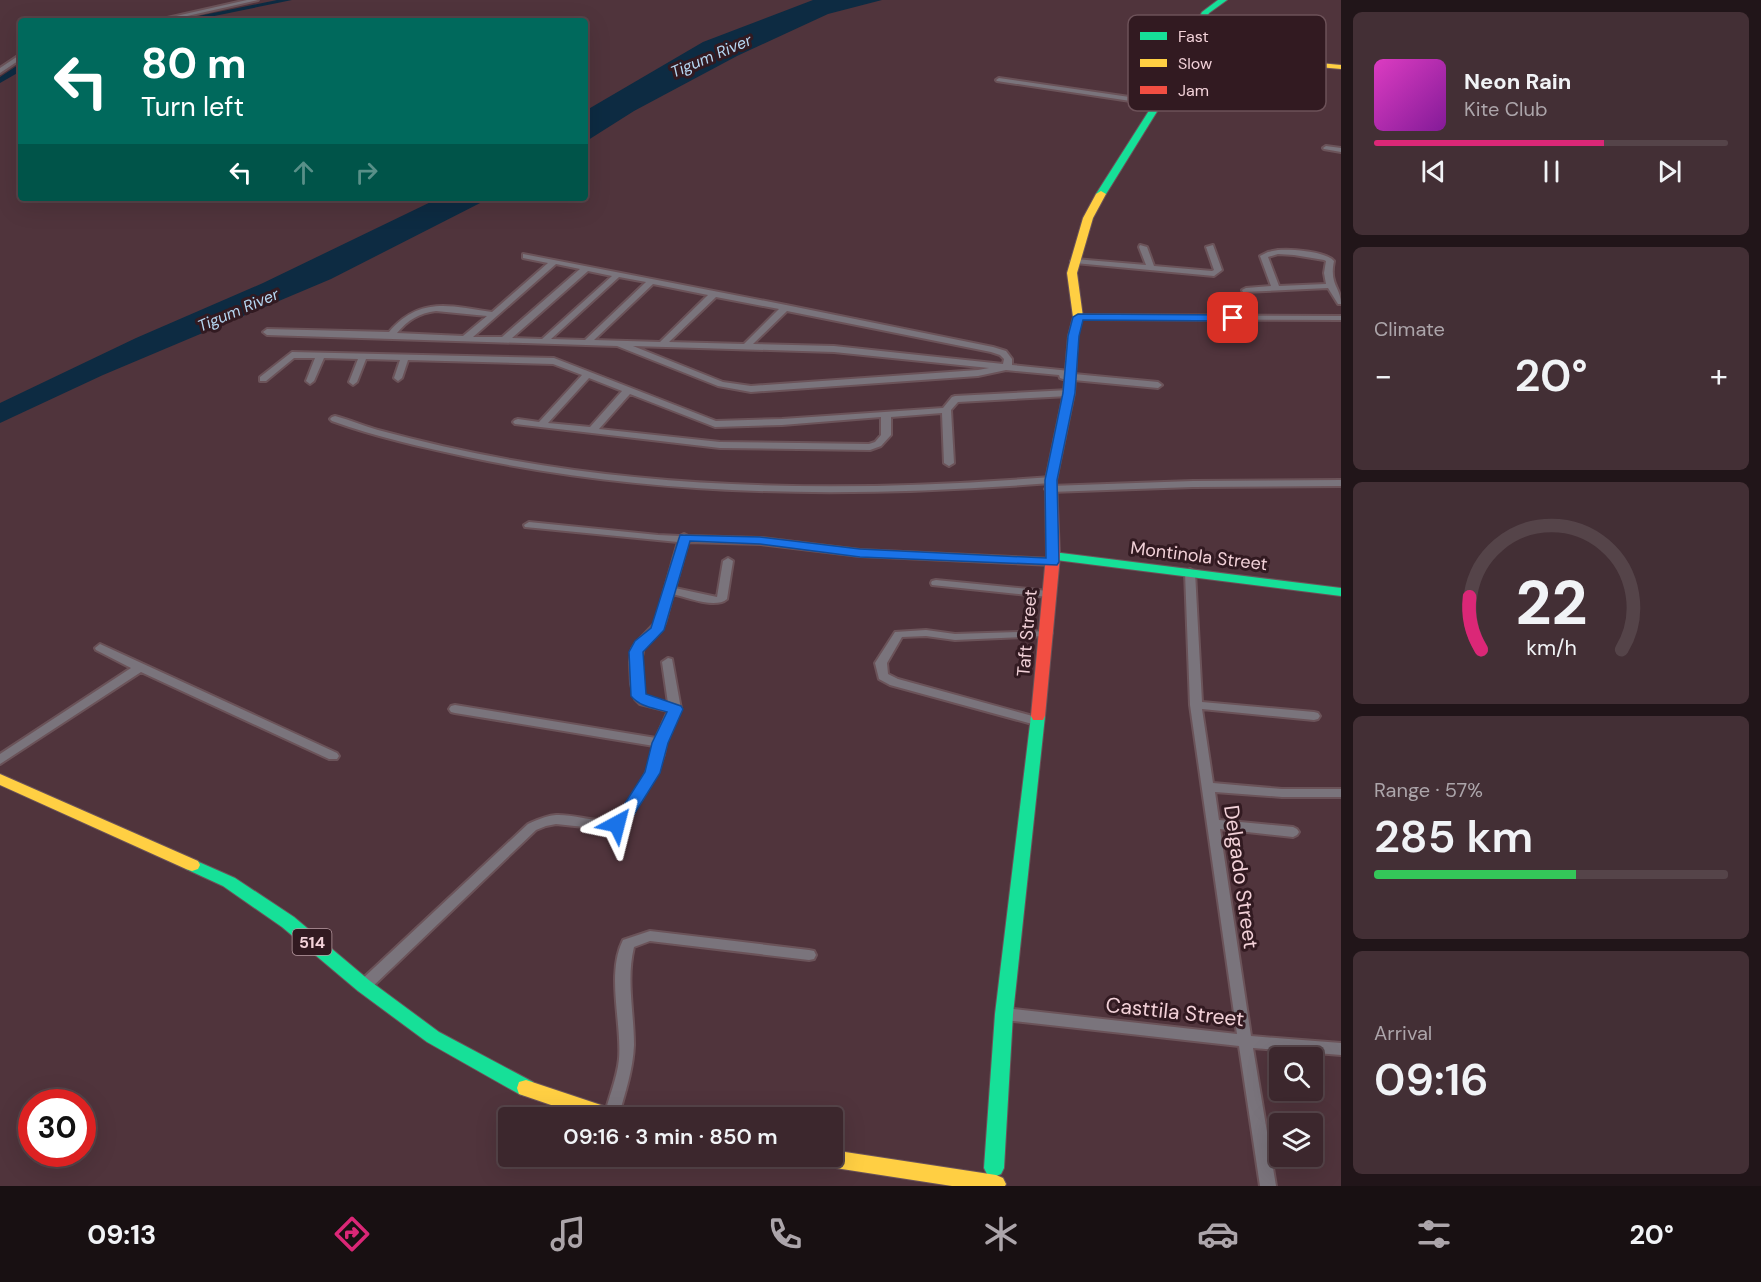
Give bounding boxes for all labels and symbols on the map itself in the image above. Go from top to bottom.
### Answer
legend [1128,15,1326,111]
text: Fast [1178,26,1209,47]
water label: Tigum River [667,29,756,83]
text: Slow [1178,53,1212,74]
text: Jam [1178,80,1209,101]
water label: Tigum River [194,283,283,337]
pin [1207,292,1258,343]
street label: Montinola Street [1129,536,1269,576]
street label: Taft Street [1011,588,1043,678]
position arrow [585,792,649,856]
street label: Delgado Street [1217,803,1265,951]
road number: 514 [292,929,332,955]
street label: Casttila Street [1104,991,1246,1033]
speed limit sign: 30 [18,1089,96,1167]

